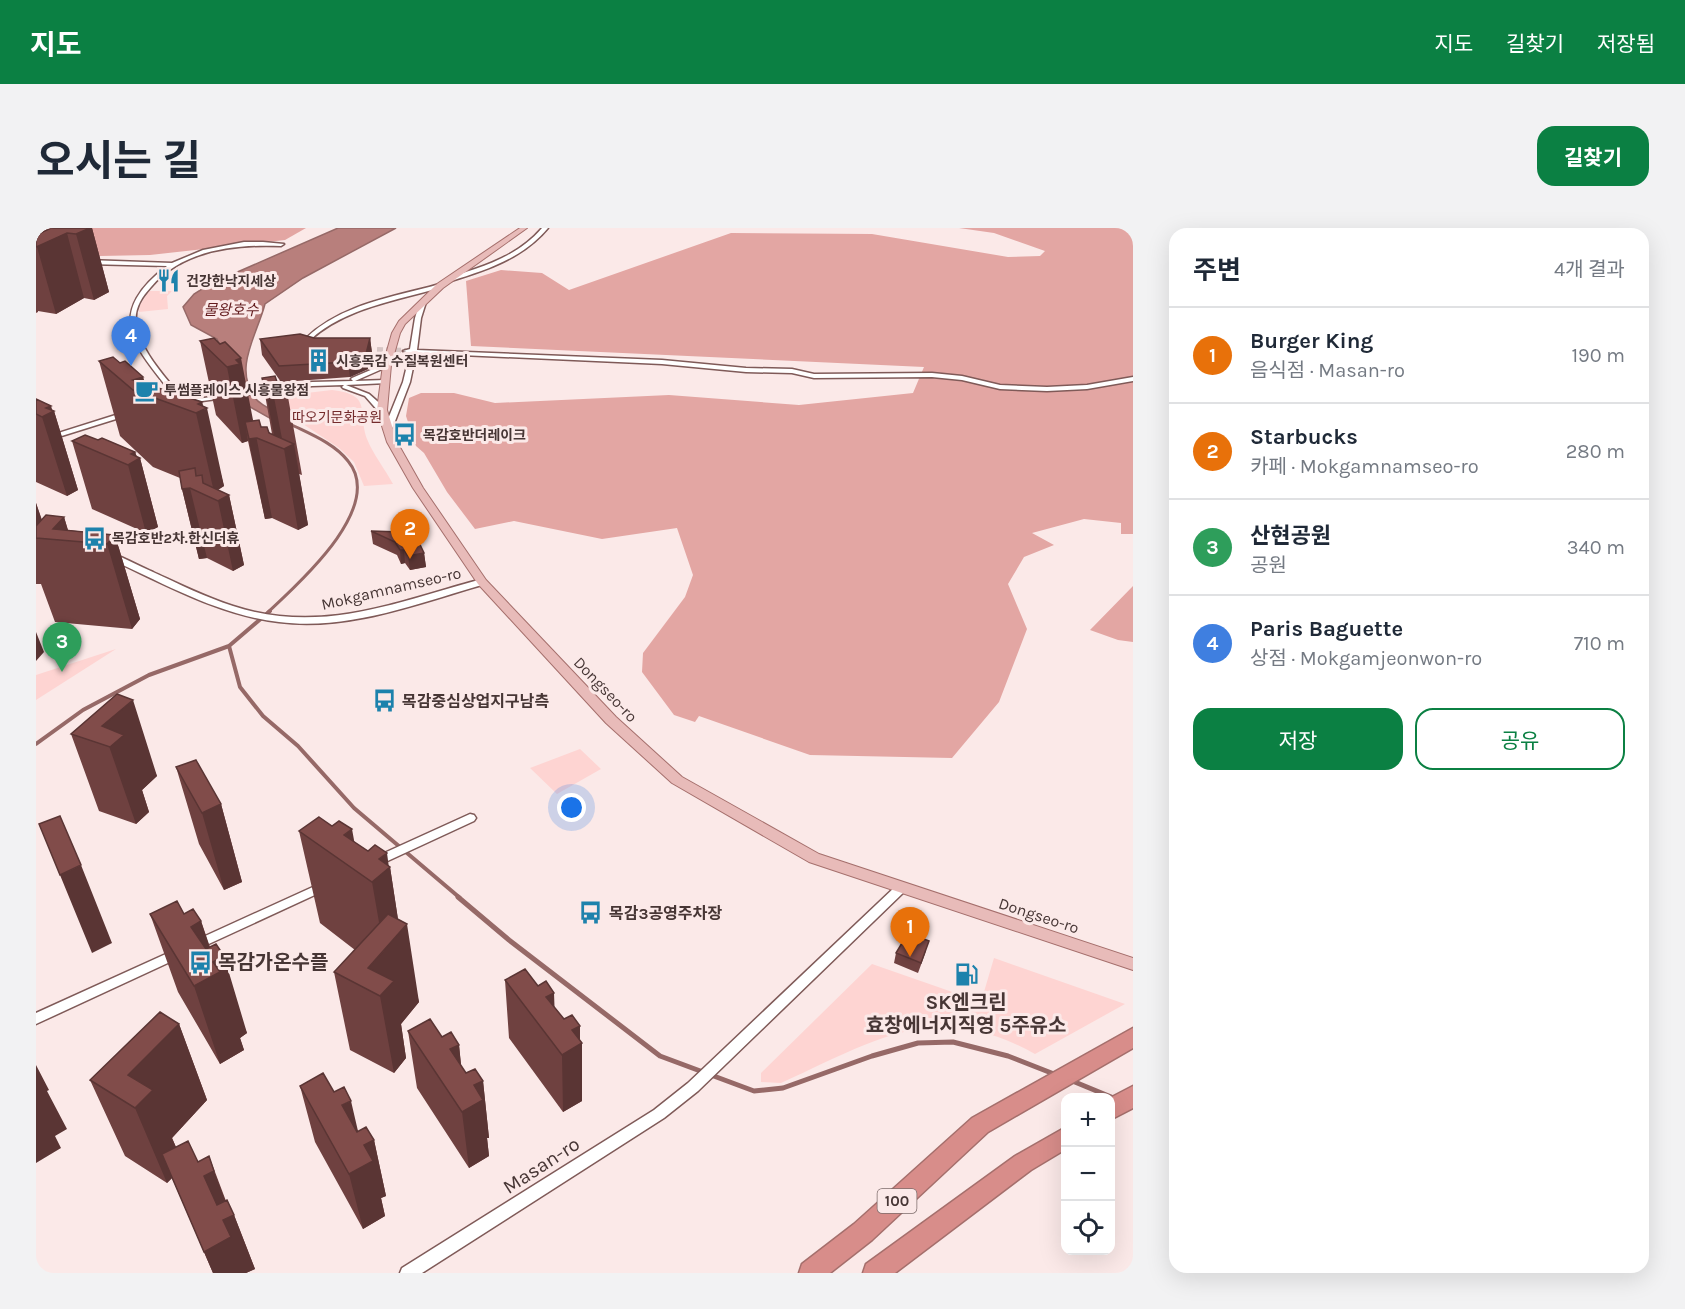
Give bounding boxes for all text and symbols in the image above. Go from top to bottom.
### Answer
text: 지도 [30,28,82,61]
text: 지도 [1434,32,1473,56]
text: 길찾기 [1506,32,1564,56]
text: 저장됨 [1597,32,1655,56]
button: 길찾기 [1537,126,1649,186]
text: 오시는 길 [36,136,201,186]
text: 주변 [1193,255,1241,286]
text: 4개 결과 [1554,258,1625,281]
restaurant icon: 건강한낙지세상 [155,268,181,294]
place label: 건강한낙지세상 [186,273,276,290]
water label: 물왕호수 [203,301,260,319]
pin: 4 [112,316,151,366]
text: Burger King [1250,328,1373,354]
text: 1 [1209,344,1216,367]
text: 190 m [1571,344,1625,367]
building icon: 시흥목감 수질복원센터 [305,348,331,374]
place label: 시흥목감 수질복원센터 [336,353,468,370]
text: 음식점 · Masan-ro [1250,359,1405,382]
cafe icon: 투썸플레이스 시흥물왕점 [133,377,159,403]
place label: 투썸플레이스 시흥물왕점 [164,382,309,399]
park label: 따오기문화공원 [292,409,382,426]
bus stop icon: 목감호반더레이크 [392,422,418,448]
text: Starbucks [1250,424,1358,450]
place label: 목감호반더레이크 [423,427,526,444]
text: 2 [1206,440,1219,463]
text: 280 m [1566,440,1625,463]
text: 카페 · Mokgamnamseo-ro [1250,455,1479,478]
pin: 2 [390,510,430,559]
text: 산현공원 [1250,523,1331,549]
bus stop icon: 목감호반2차.한신더휴 [81,525,107,551]
place label: 목감호반2차.한신더휴 [112,530,240,547]
text: 3 [1206,536,1219,559]
text: 340 m [1567,536,1625,559]
text: 공원 [1250,554,1287,577]
street label: Mokgamnamseo-ro [319,563,463,614]
text: Paris Baguette [1250,616,1403,642]
pin: 3 [42,622,82,672]
text: 4 [1207,632,1218,655]
text: 710 m [1574,632,1625,655]
text: 상점 · Mokgamjeonwon-ro [1250,647,1482,670]
street label: Dongseo-ro [570,653,641,726]
bus stop icon: 목감중심상업지구남측 [371,688,397,714]
place label: 목감중심상업지구남측 [402,692,549,711]
button: 저장 [1193,708,1403,770]
button: 공유 [1415,708,1625,770]
your location [557,793,586,822]
street label: Dongseo-ro [996,894,1081,937]
bus stop icon: 목감3공영주차장 [578,900,604,926]
place label: 목감3공영주차장 [609,904,722,923]
pin: 1 [890,908,930,957]
bus stop icon: 목감가온수플 [187,949,213,975]
place label: 목감가온수플 [218,951,328,974]
fuel station icon: SK엔크린 효창에너지직영 5주유소 [953,961,979,987]
place label: SK엔크린 효창에너지직영 5주유소 [866,991,1066,1037]
map controls [1061,1093,1115,1255]
button: + [1061,1093,1115,1147]
street label: Masan-ro [499,1132,584,1199]
button: − [1061,1147,1115,1201]
road number: 100 [878,1189,916,1213]
button: locate [1061,1201,1115,1255]

